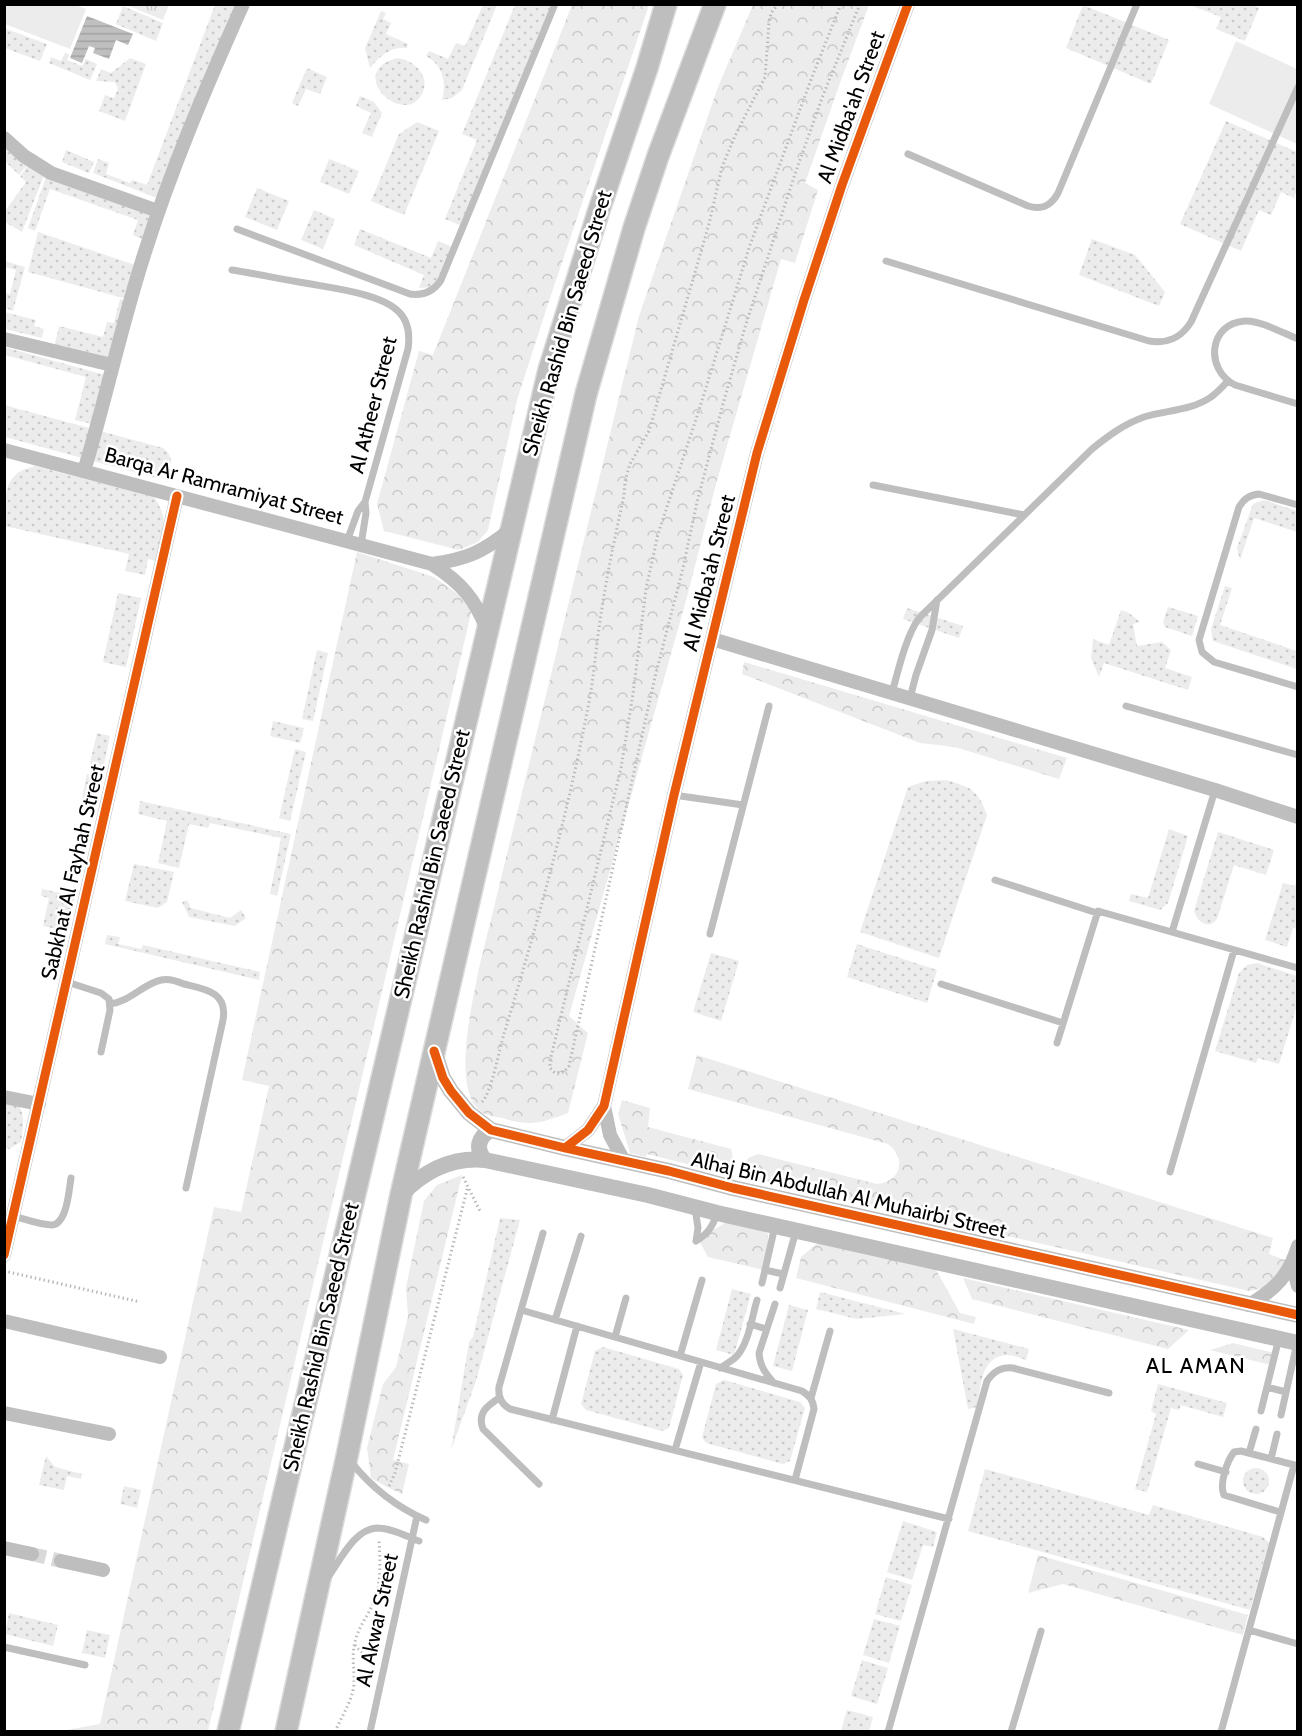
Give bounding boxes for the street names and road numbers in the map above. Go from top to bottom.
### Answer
street label: Al Midba'ah Street [811,27,890,186]
street label: Sheikh Rashid Bin Saeed Street [517,187,616,459]
street label: Al Atheer Street [343,334,402,476]
street label: Barqa Ar Ramramiyat Street [102,442,346,529]
street label: Al Midba'ah Street [677,492,740,654]
street label: Sheikh Rashid Bin Saeed Street [388,727,475,1001]
street label: Sabkhat Al Fayhah Street [36,762,109,982]
street label: Alhaj Bin Abdullah Al Muhairbi Street [689,1146,1009,1244]
street label: Sheikh Rashid Bin Saeed Street [277,1200,364,1474]
street label: Al Akwar Street [350,1551,403,1689]

